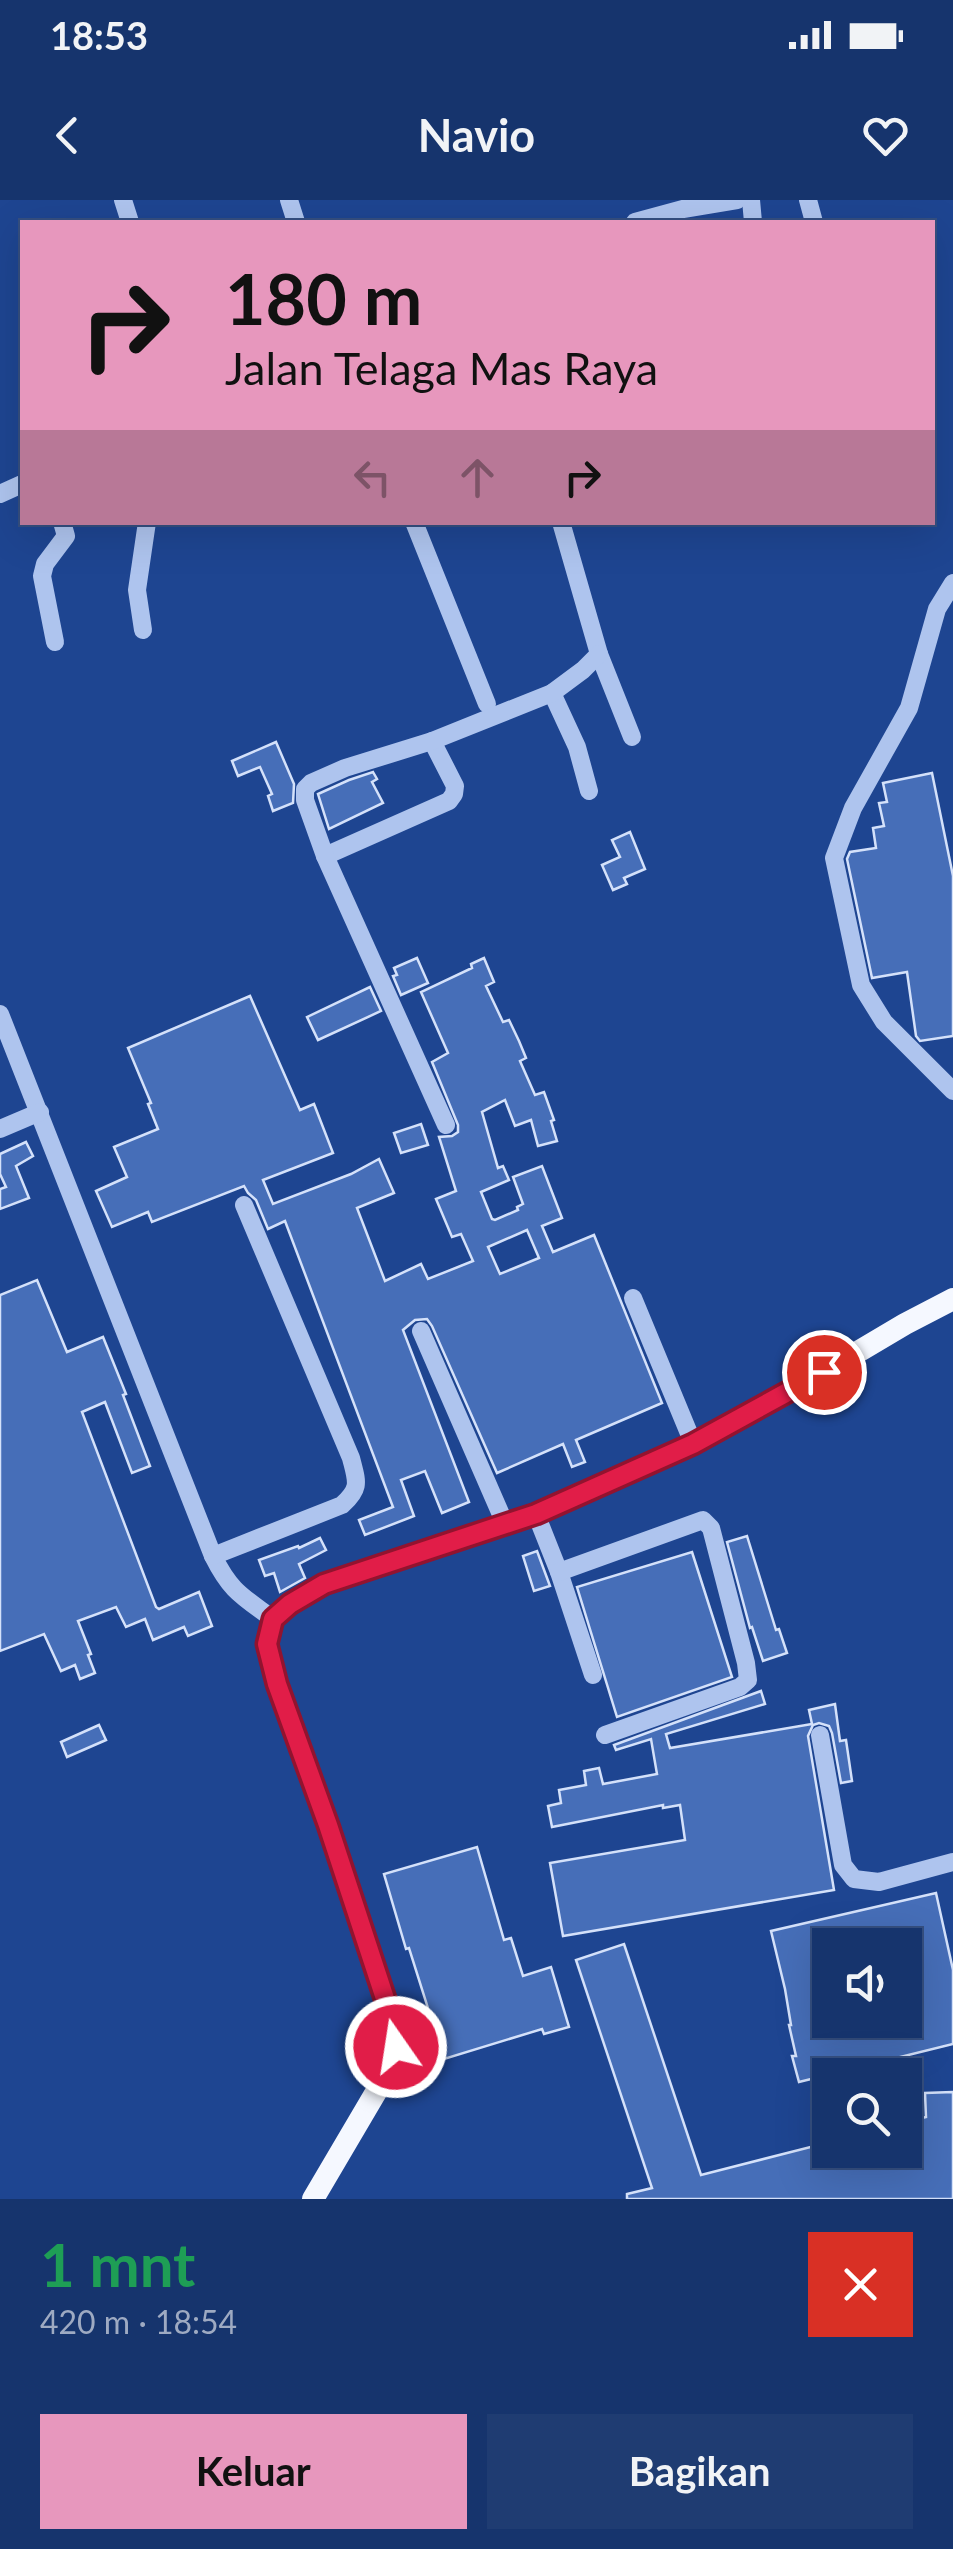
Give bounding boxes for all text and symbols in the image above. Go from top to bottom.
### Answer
text: 18:53 [50,12,148,58]
icon: back [40,108,95,163]
text: Navio [418,108,535,162]
icon: heart [858,108,913,163]
text: 180 m [225,256,422,340]
icon: right [60,260,190,390]
text: Jalan Telaga Mas Raya [225,341,658,395]
icon: left [345,450,400,505]
icon: ahead [450,450,505,505]
icon: right [555,450,610,505]
pin [782,1330,867,1415]
icon: arrive [797,1345,852,1400]
map controls [812,1928,922,2168]
button: sound [812,1928,922,2038]
position arrow [344,1995,448,2099]
button: search [812,2058,922,2168]
text: 1 mnt [40,2228,195,2300]
button: close [808,2232,913,2337]
text: 420 m · 18:54 [40,2302,237,2341]
button: Keluar [40,2414,467,2529]
button: Bagikan [487,2414,913,2529]

